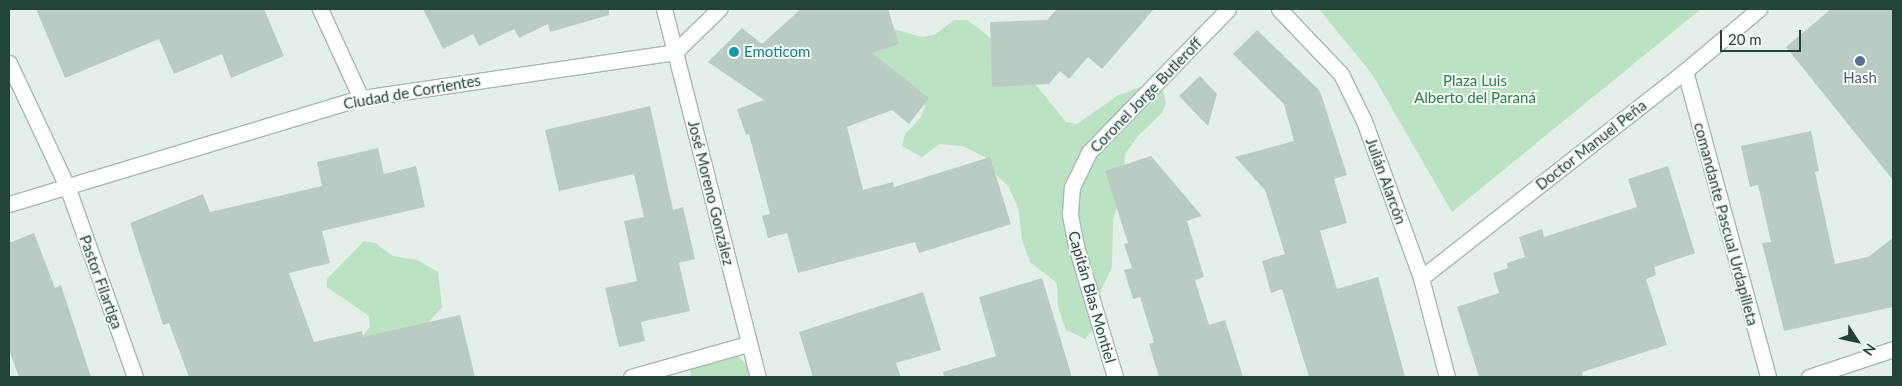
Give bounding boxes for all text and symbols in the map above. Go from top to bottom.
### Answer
scale bar [1722,20,1803,52]
text: 20 m [1728,30,1762,48]
street label: Coronel Jorge Butleroff [1086,34,1206,156]
place label: Emoticom [744,43,810,61]
marker: Emoticom [728,46,740,58]
marker: Hash [1854,55,1866,67]
place label: Hash [1843,69,1877,87]
street label: Ciudad de Corrientes [342,71,482,113]
park label: Plaza Luis Alberto del Paraná [1414,71,1536,106]
street label: Doctor Manuel Peña [1532,96,1650,194]
street label: José Moreno González [684,119,738,267]
street label: comandante Pascual Urdapilleta [1690,120,1762,328]
street label: Julián Alarcón [1362,135,1410,227]
street label: Capitán Blas Montiel [1065,229,1119,365]
street label: Pastor Filartiga [76,232,126,332]
north arrow [1832,316,1882,366]
text: N [1860,341,1880,359]

